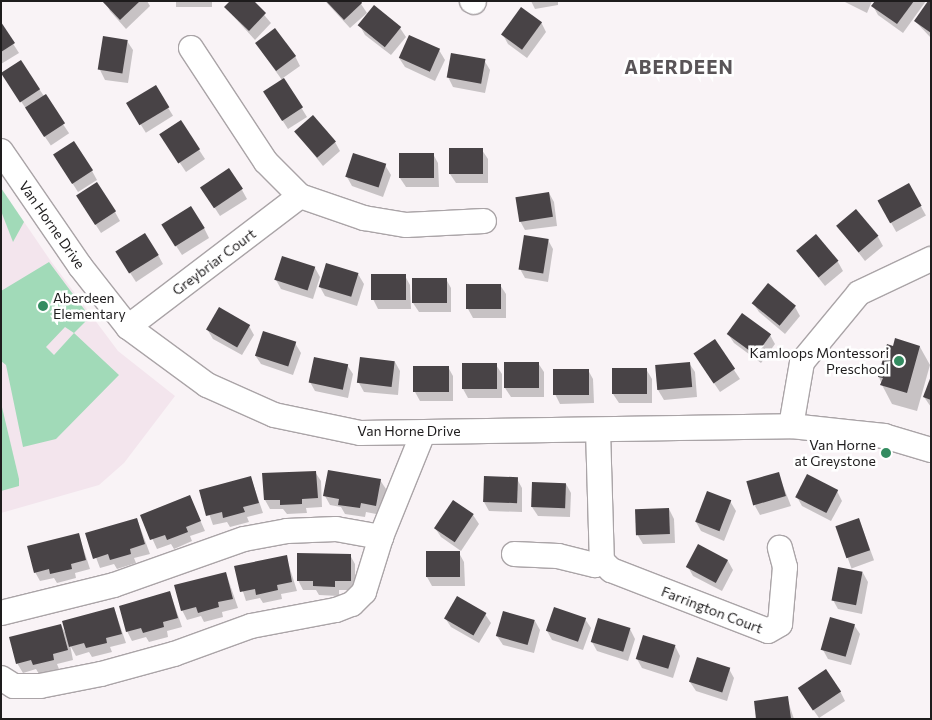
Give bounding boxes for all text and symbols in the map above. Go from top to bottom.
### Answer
district label: ABERDEEN [623,56,735,78]
street label: Van Horne Drive [16,178,88,272]
street label: Greybriar Court [169,225,259,299]
place label: Aberdeen Elementary [53,290,126,322]
marker: Aberdeen Elementary [37,300,49,312]
place label: Kamloops Montessori Preschool [750,345,889,378]
marker: Kamloops Montessori Preschool [893,355,905,367]
street label: Van Horne Drive [357,423,461,439]
place label: Van Horne at Greystone [795,437,876,470]
marker: Van Horne at Greystone [880,447,892,459]
street label: Farrington Court [659,583,765,637]

